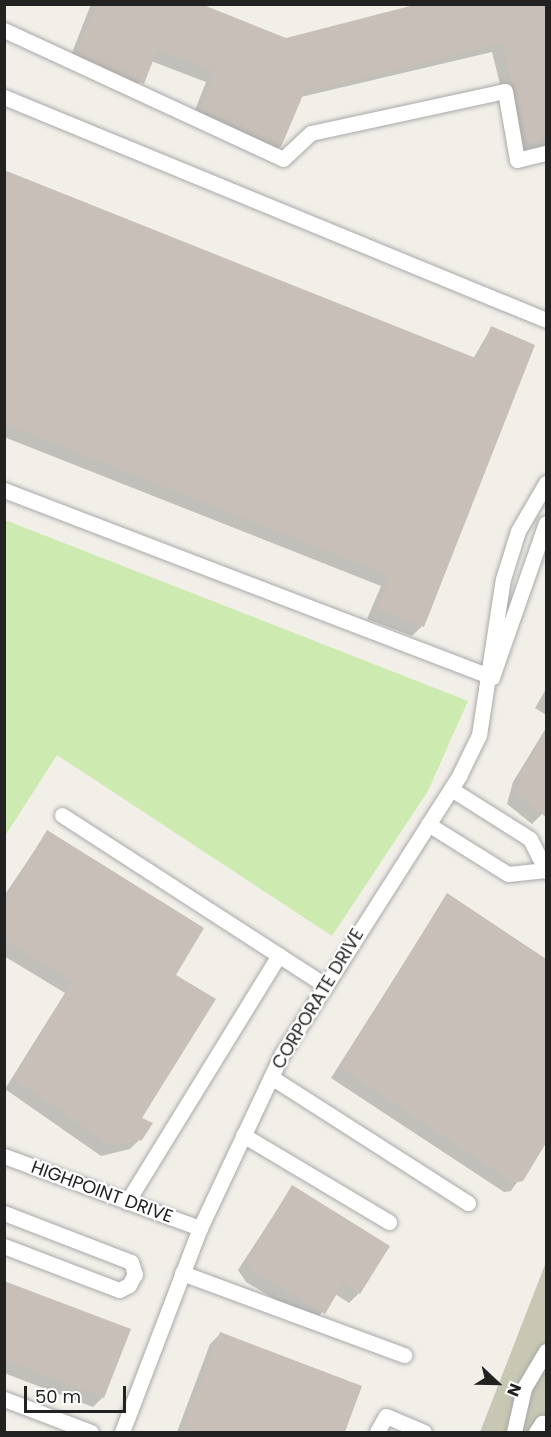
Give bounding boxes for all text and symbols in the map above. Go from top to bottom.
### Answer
street label: CORPORATE DRIVE [268,925,368,1073]
street label: HIGHPOINT DRIVE [28,1156,176,1228]
north arrow [467,1353,527,1413]
scale bar [27,1374,129,1412]
text: N [501,1380,527,1400]
text: 50 m [35,1384,81,1409]

